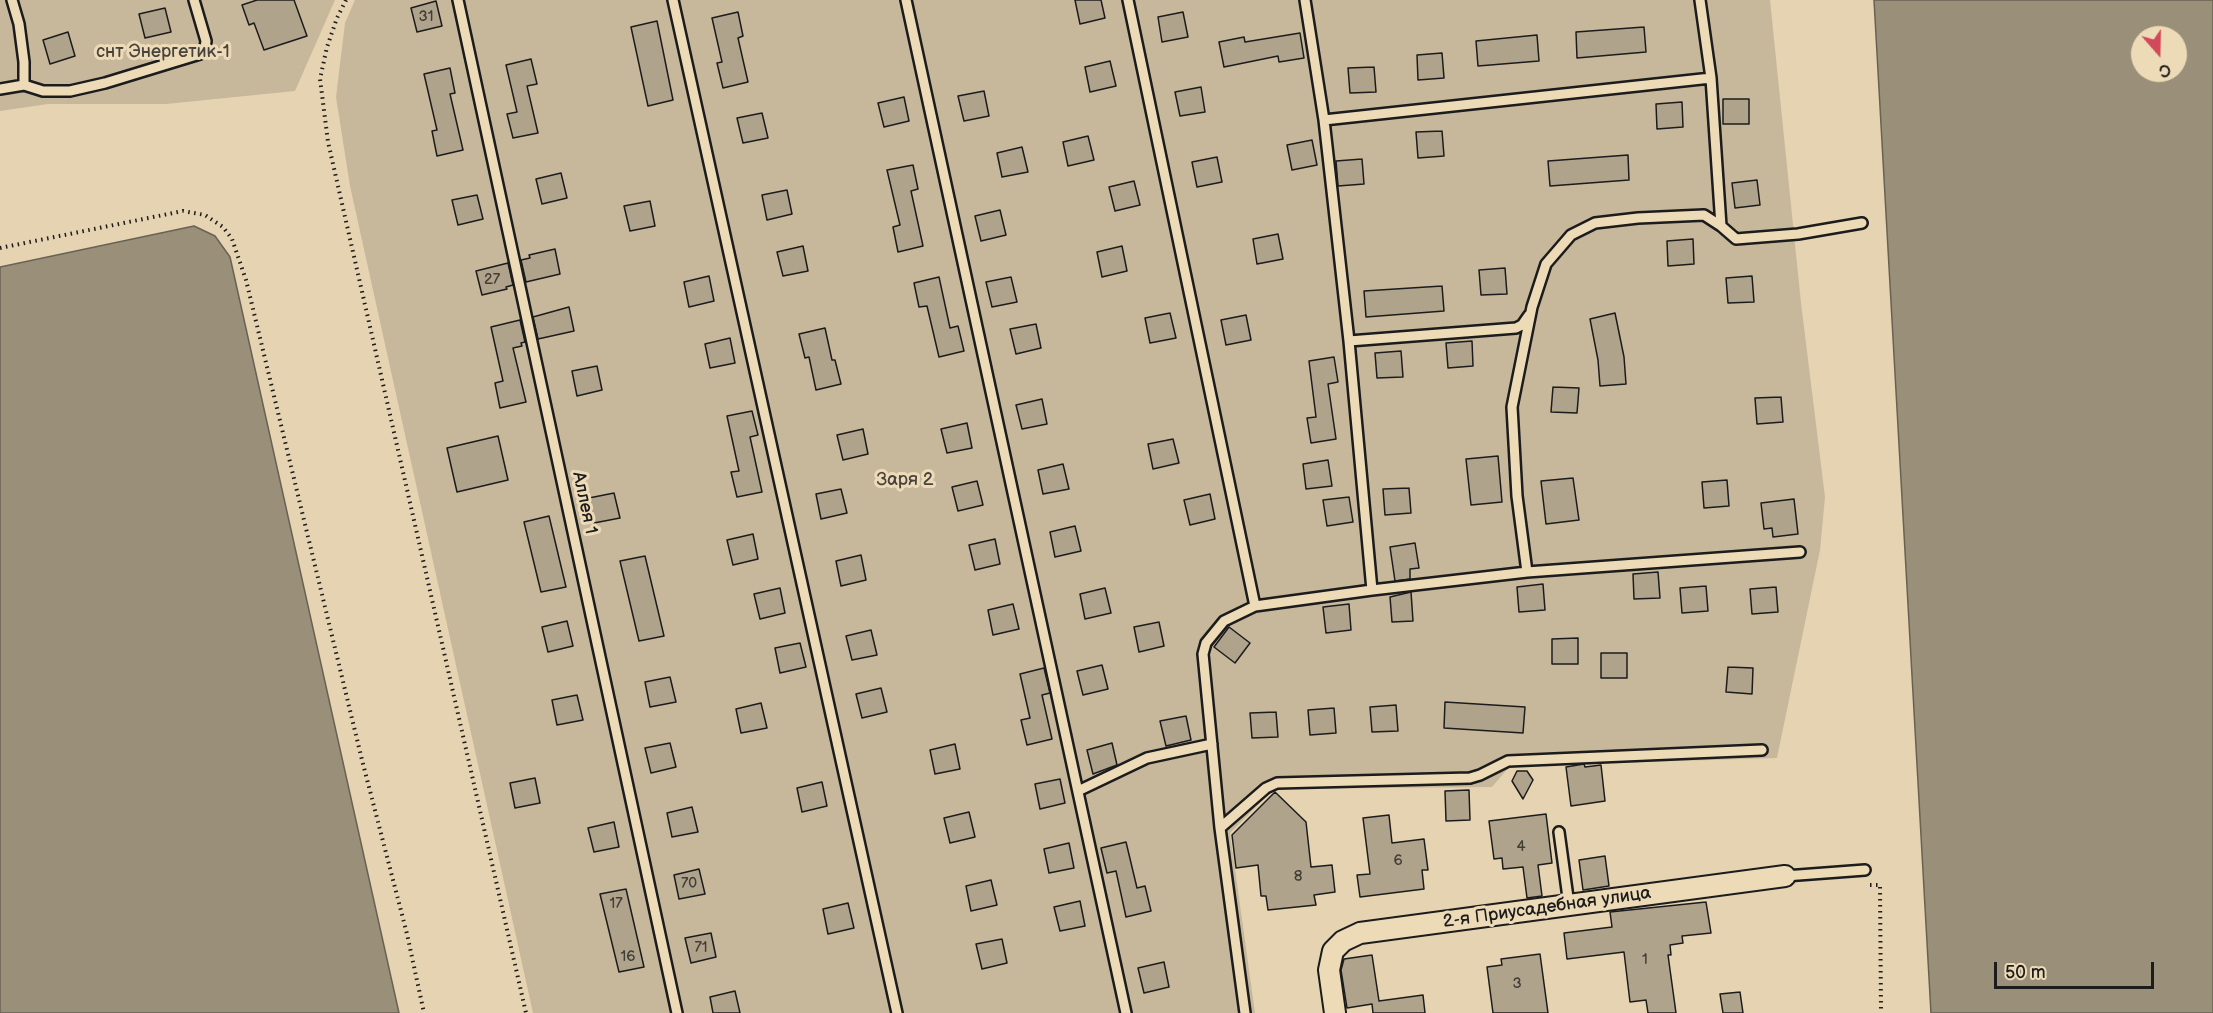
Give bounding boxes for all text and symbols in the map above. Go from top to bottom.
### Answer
house number: 31 [418,8,434,26]
north arrow [2129,24,2189,84]
park label: снт Энергетик-1 [96,41,230,63]
text: С [2156,59,2173,80]
house number: 27 [484,271,500,289]
park label: Заря 2 [877,469,933,491]
street label: Аллея 1 [567,470,601,536]
house number: 4 [1516,838,1526,856]
house number: 6 [1393,852,1403,870]
house number: 8 [1294,868,1302,886]
house number: 70 [681,875,697,893]
street label: 2-я Приусадебная улица [1442,883,1652,933]
house number: 17 [609,895,623,913]
house number: 71 [694,939,708,957]
house number: 16 [621,948,635,966]
scale bar [1997,950,2158,988]
house number: 1 [1642,951,1648,969]
text: 50 m [2005,962,2046,983]
house number: 3 [1512,975,1522,993]

